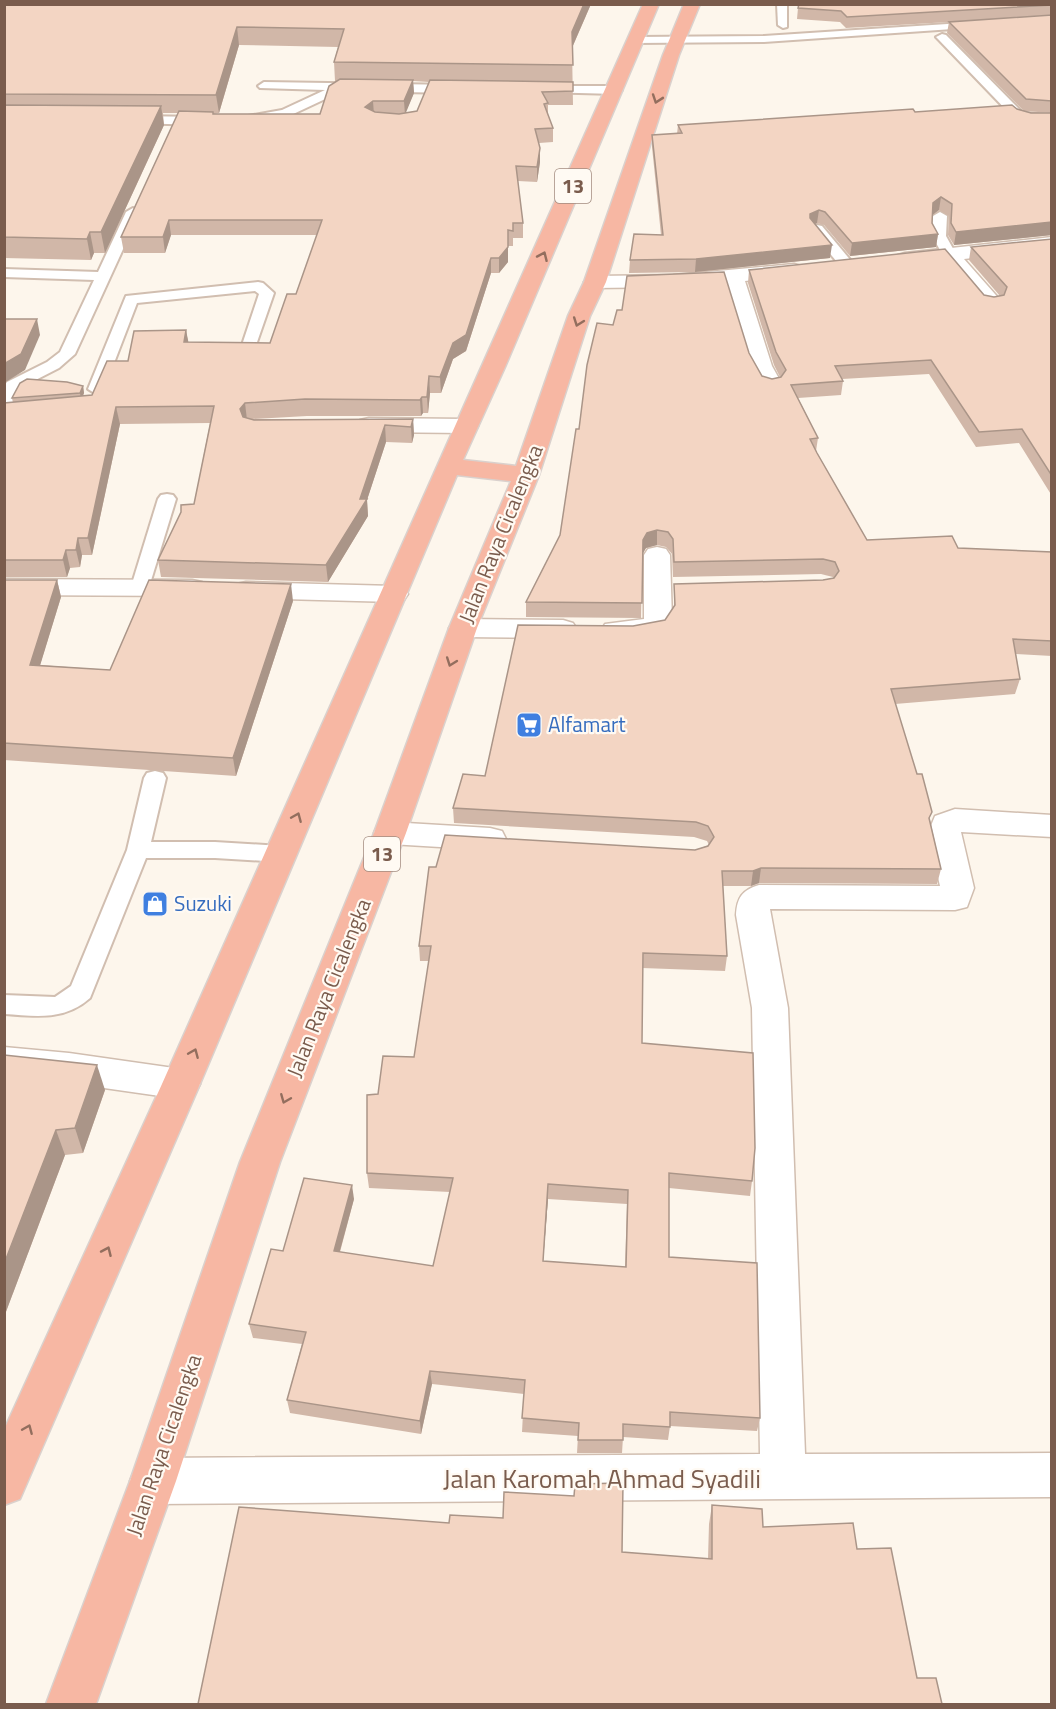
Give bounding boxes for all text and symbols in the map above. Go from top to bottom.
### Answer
one-way arrow [651,93,664,104]
road number: 13 [555,169,591,203]
one-way arrow [535,251,547,262]
one-way arrow [572,316,585,327]
street label: Jalan Raya Cicalengka [450,439,551,628]
one-way arrow [446,656,459,667]
place label: Alfamart [548,708,626,740]
supermarket icon: Alfamart [514,710,544,740]
one-way arrow [290,812,302,823]
road number: 13 [364,837,400,871]
place label: Suzuki [174,887,232,919]
shop icon: Suzuki [140,889,170,919]
street label: Jalan Raya Cicalengka [278,893,379,1082]
one-way arrow [187,1049,199,1060]
one-way arrow [280,1093,292,1104]
one-way arrow [99,1246,111,1257]
street label: Jalan Raya Cicalengka [117,1349,209,1540]
one-way arrow [21,1425,33,1436]
street label: Jalan Karomah Ahmad Syadili [443,1459,761,1498]

